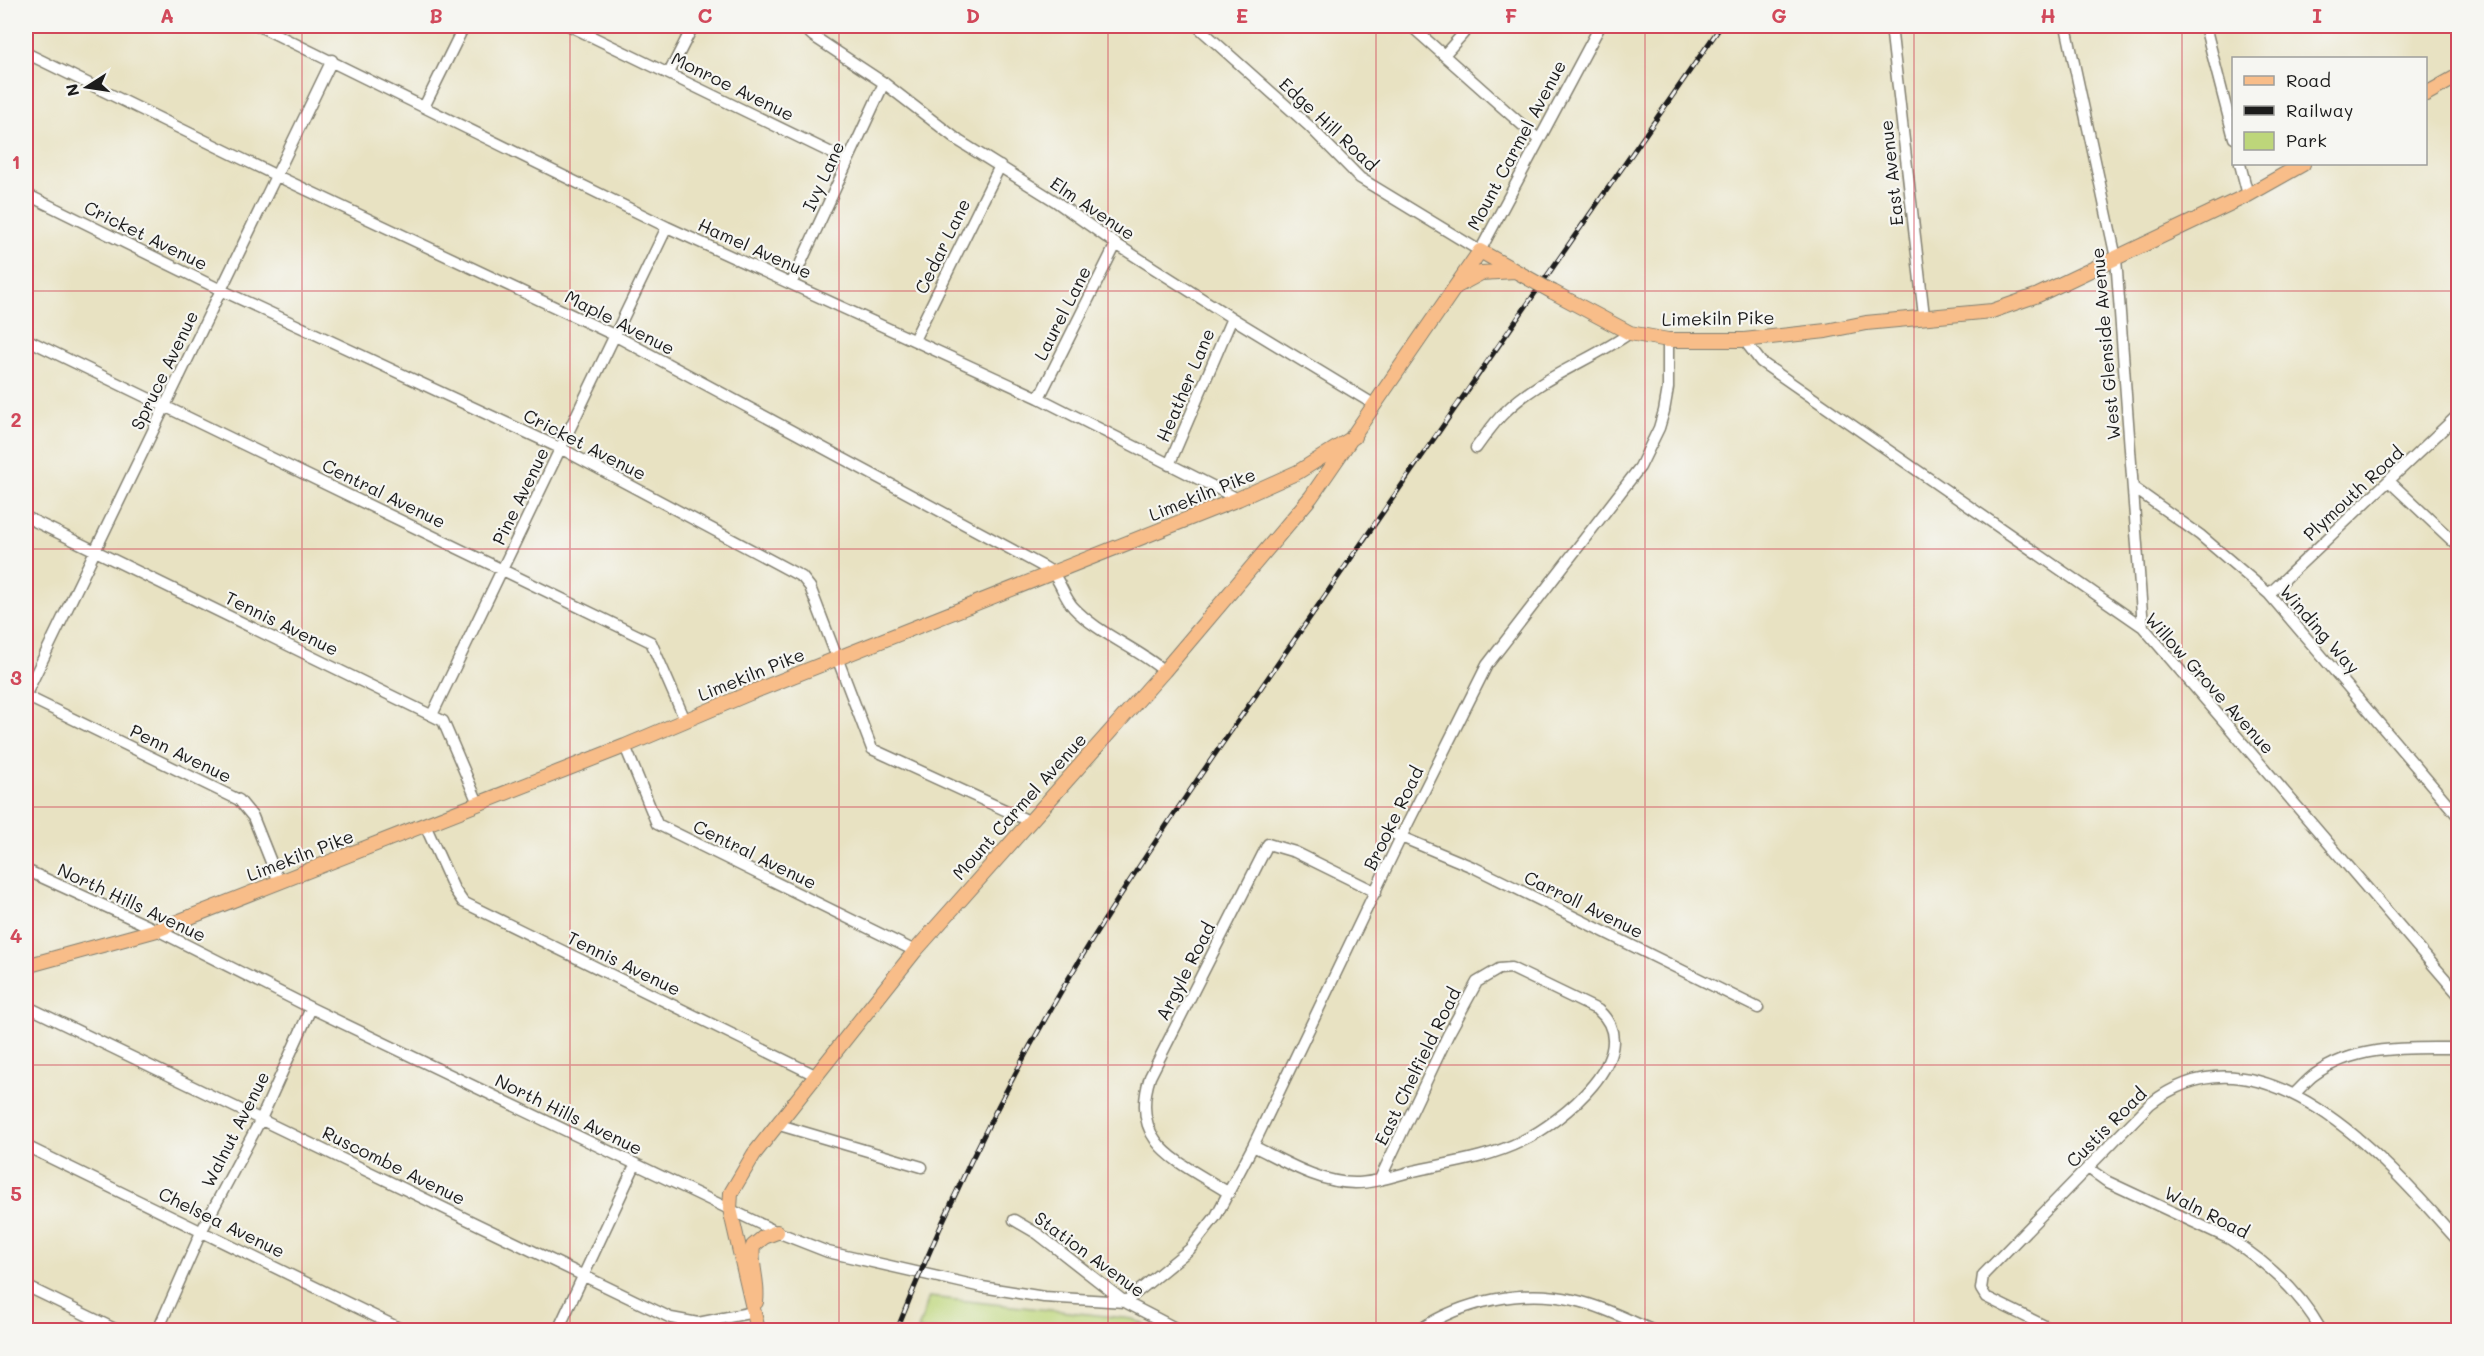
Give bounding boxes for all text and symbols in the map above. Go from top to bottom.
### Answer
text: A [160,2,174,28]
text: B [429,2,443,28]
text: C [698,2,713,28]
text: D [966,2,980,28]
text: E [1236,2,1248,28]
text: F [1505,2,1518,28]
text: G [1771,2,1787,28]
text: H [2040,2,2056,28]
text: I [2312,2,2322,28]
street label: Monroe Avenue [668,46,798,126]
street label: Mount Carmel Avenue [1461,56,1571,234]
north arrow [57,57,117,117]
legend [2232,57,2427,165]
text: Road [2286,68,2331,92]
street label: Edge Hill Road [1274,72,1384,176]
text: N [60,82,83,98]
text: Railway [2286,98,2353,122]
street label: East Avenue [1874,119,1908,227]
text: Park [2286,128,2327,152]
street label: Ivy Lane [796,137,850,215]
text: 1 [12,148,20,174]
street label: Elm Avenue [1046,171,1140,245]
street label: Cedar Lane [909,194,975,298]
street label: Cricket Avenue [80,195,212,275]
street label: Hamel Avenue [694,212,816,284]
street label: West Glenside Avenue [2085,247,2125,441]
street label: Laurel Lane [1028,262,1096,364]
street label: Maple Avenue [561,284,679,360]
street label: Limekiln Pike [1661,305,1775,331]
street label: Spruce Avenue [125,306,203,434]
street label: Heather Lane [1150,325,1220,445]
street label: Cricket Avenue [520,403,650,485]
text: 2 [10,406,22,432]
street label: Plymouth Road [2298,440,2408,546]
street label: Pine Avenue [486,443,554,549]
street label: Central Avenue [318,453,450,533]
street label: Limekiln Pike [1145,462,1259,526]
street label: Winding Way [2275,579,2365,679]
street label: Tennis Avenue [221,585,343,661]
street label: Willow Grove Avenue [2140,607,2280,759]
street label: Limekiln Pike [694,642,808,706]
text: 3 [10,664,22,690]
street label: Penn Avenue [126,718,236,788]
street label: Mount Carmel Avenue [947,727,1091,885]
street label: Brooke Road [1357,762,1429,874]
street label: Central Avenue [689,814,821,894]
street label: Limekiln Pike [243,824,357,886]
street label: North Hills Avenue [54,857,210,947]
street label: Carroll Avenue [1520,865,1648,943]
street label: Argyle Road [1150,918,1220,1024]
text: 4 [10,922,23,948]
street label: Tennis Avenue [563,925,685,1001]
street label: East Chelfield Road [1368,983,1466,1149]
street label: Walnut Avenue [195,1067,275,1191]
street label: North Hills Avenue [491,1068,647,1160]
street label: Custis Road [2061,1082,2151,1172]
street label: Ruscombe Avenue [318,1120,470,1210]
text: 5 [10,1180,22,1206]
street label: Waln Road [2161,1180,2253,1244]
street label: Chelsea Avenue [155,1181,289,1263]
street label: Station Avenue [1030,1206,1150,1302]

